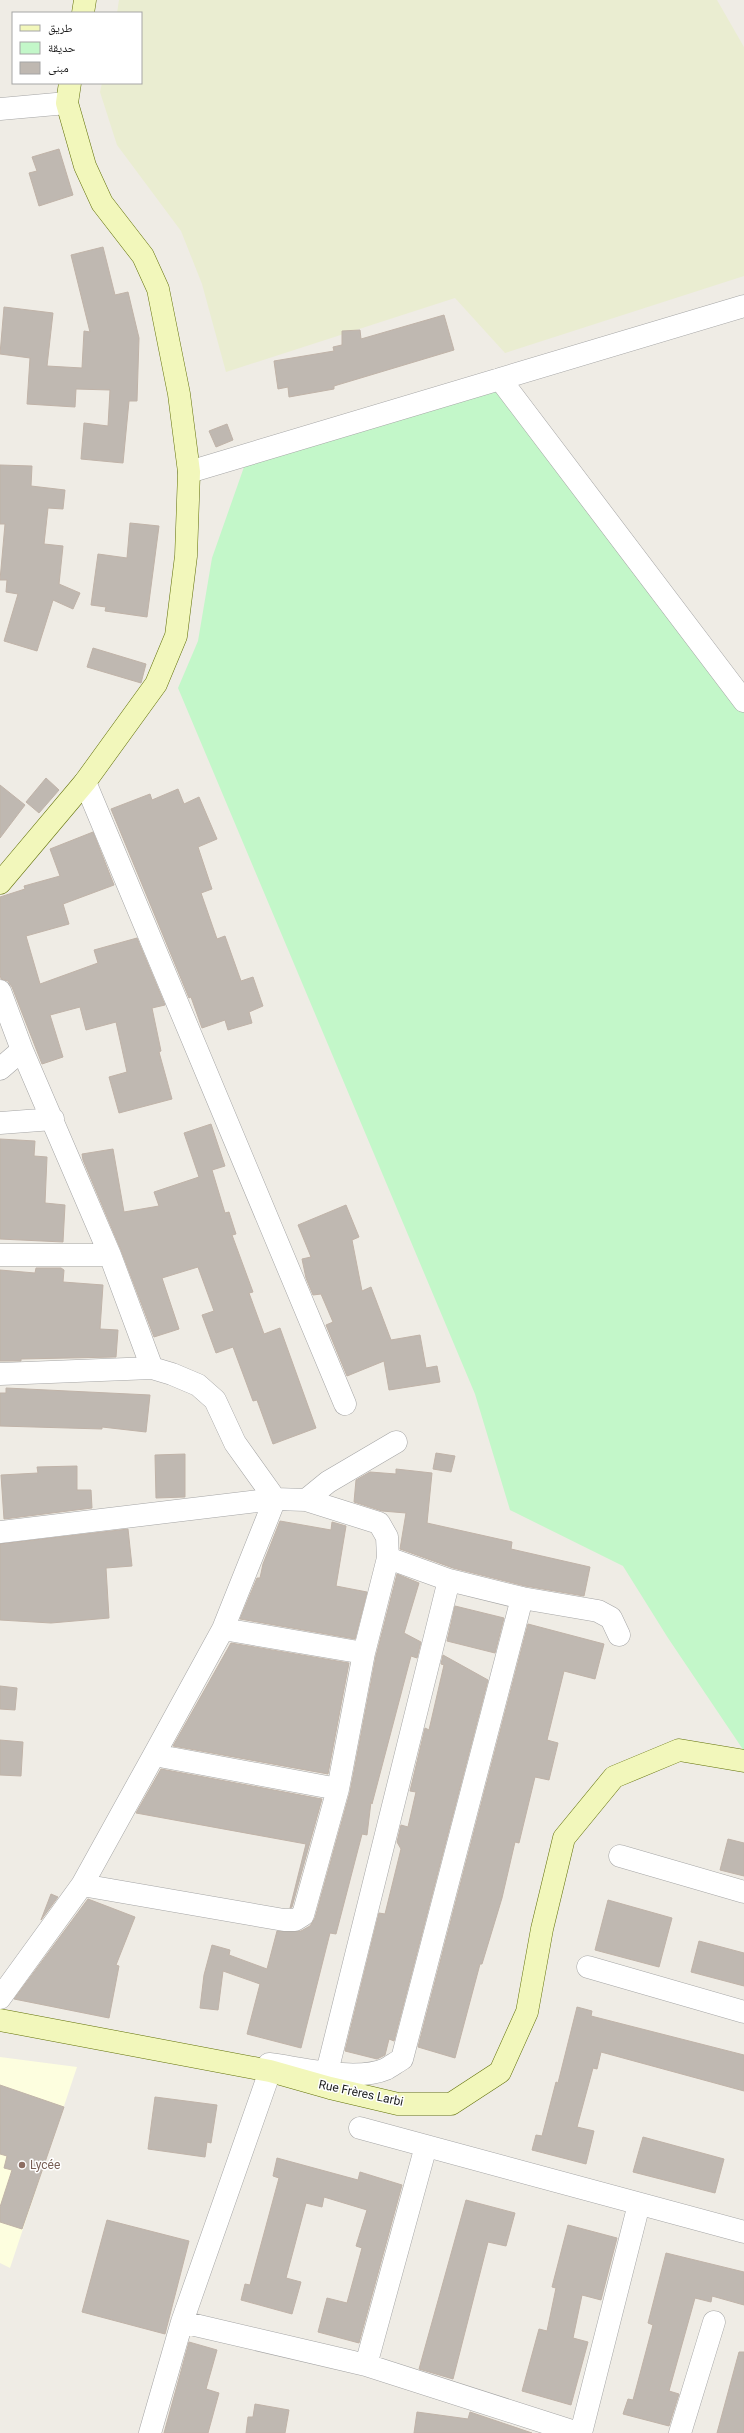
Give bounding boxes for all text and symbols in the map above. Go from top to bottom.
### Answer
legend [12,12,142,84]
text: طريق [48,21,73,35]
text: حديقة [48,41,76,55]
text: مبنى [48,61,69,75]
street label: Rue Frères Larbi [317,2077,405,2109]
place label: Lycée [30,2158,60,2172]
marker: Lycée [17,2160,27,2170]

